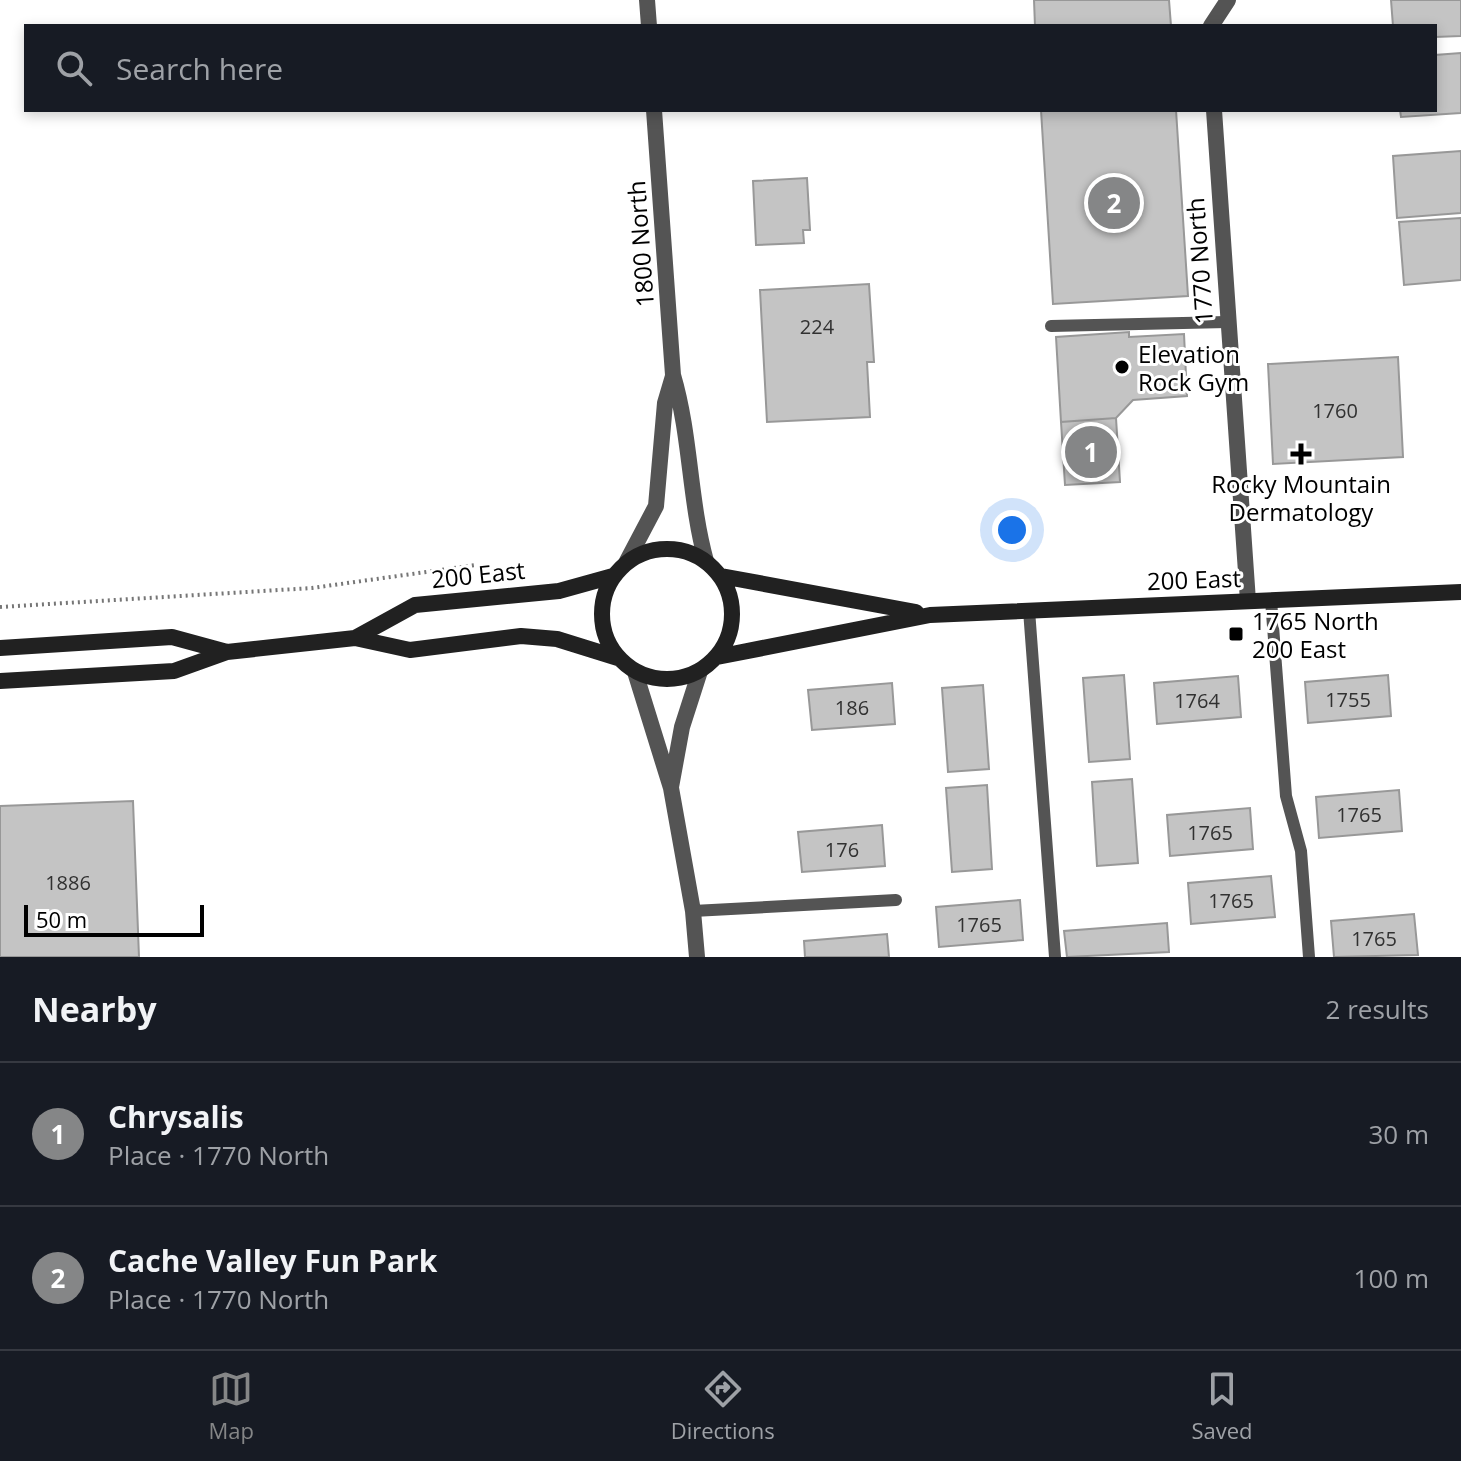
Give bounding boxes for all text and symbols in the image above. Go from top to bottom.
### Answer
search box [24,24,1437,112]
icon: search [52,46,96,90]
text: Search here [116,48,283,89]
pin: 2 [1088,173,1140,233]
street label: 1800 North [619,180,661,308]
street label: 1770 North [1178,197,1220,325]
house number: 224 [800,313,835,340]
place label: Elevation Rock Gym [1138,337,1249,398]
marker: Elevation Rock Gym [1113,358,1131,376]
house number: 1760 [1312,397,1358,424]
pin: 1 [1065,422,1117,482]
marker: Rocky Mountain Dermatology [1290,443,1312,465]
place label: Rocky Mountain Dermatology [1211,467,1391,528]
your location [992,510,1032,550]
street label: 200 East [429,553,527,595]
street label: 200 East [1146,561,1242,597]
place label: 1765 North 200 East [1252,604,1379,665]
marker: 1765 North 200 East [1227,625,1245,643]
house number: 1755 [1325,686,1371,713]
house number: 1764 [1174,687,1220,714]
house number: 186 [835,694,869,721]
house number: 1765 [1336,801,1382,828]
house number: 1765 [1187,819,1233,846]
house number: 176 [825,836,859,863]
house number: 1886 [45,869,91,896]
house number: 1765 [1208,887,1254,914]
scale bar [24,901,204,937]
text: 50 m [36,904,87,934]
house number: 1765 [956,911,1002,938]
house number: 1765 [1351,925,1397,952]
text: Nearby [32,986,157,1032]
text: 2 results [1326,991,1429,1027]
text: Chrysalis [108,1096,244,1137]
text: 1 [51,1116,65,1152]
text: 30 m [1368,1116,1429,1152]
text: Place · 1770 North [108,1137,329,1173]
text: Cache Valley Fun Park [108,1240,437,1281]
text: 2 [51,1260,65,1296]
text: 100 m [1354,1260,1429,1296]
text: Place · 1770 North [108,1281,329,1317]
tab: Map [208,1367,254,1445]
tab: Directions [671,1367,775,1445]
tab: Saved [1191,1367,1253,1445]

